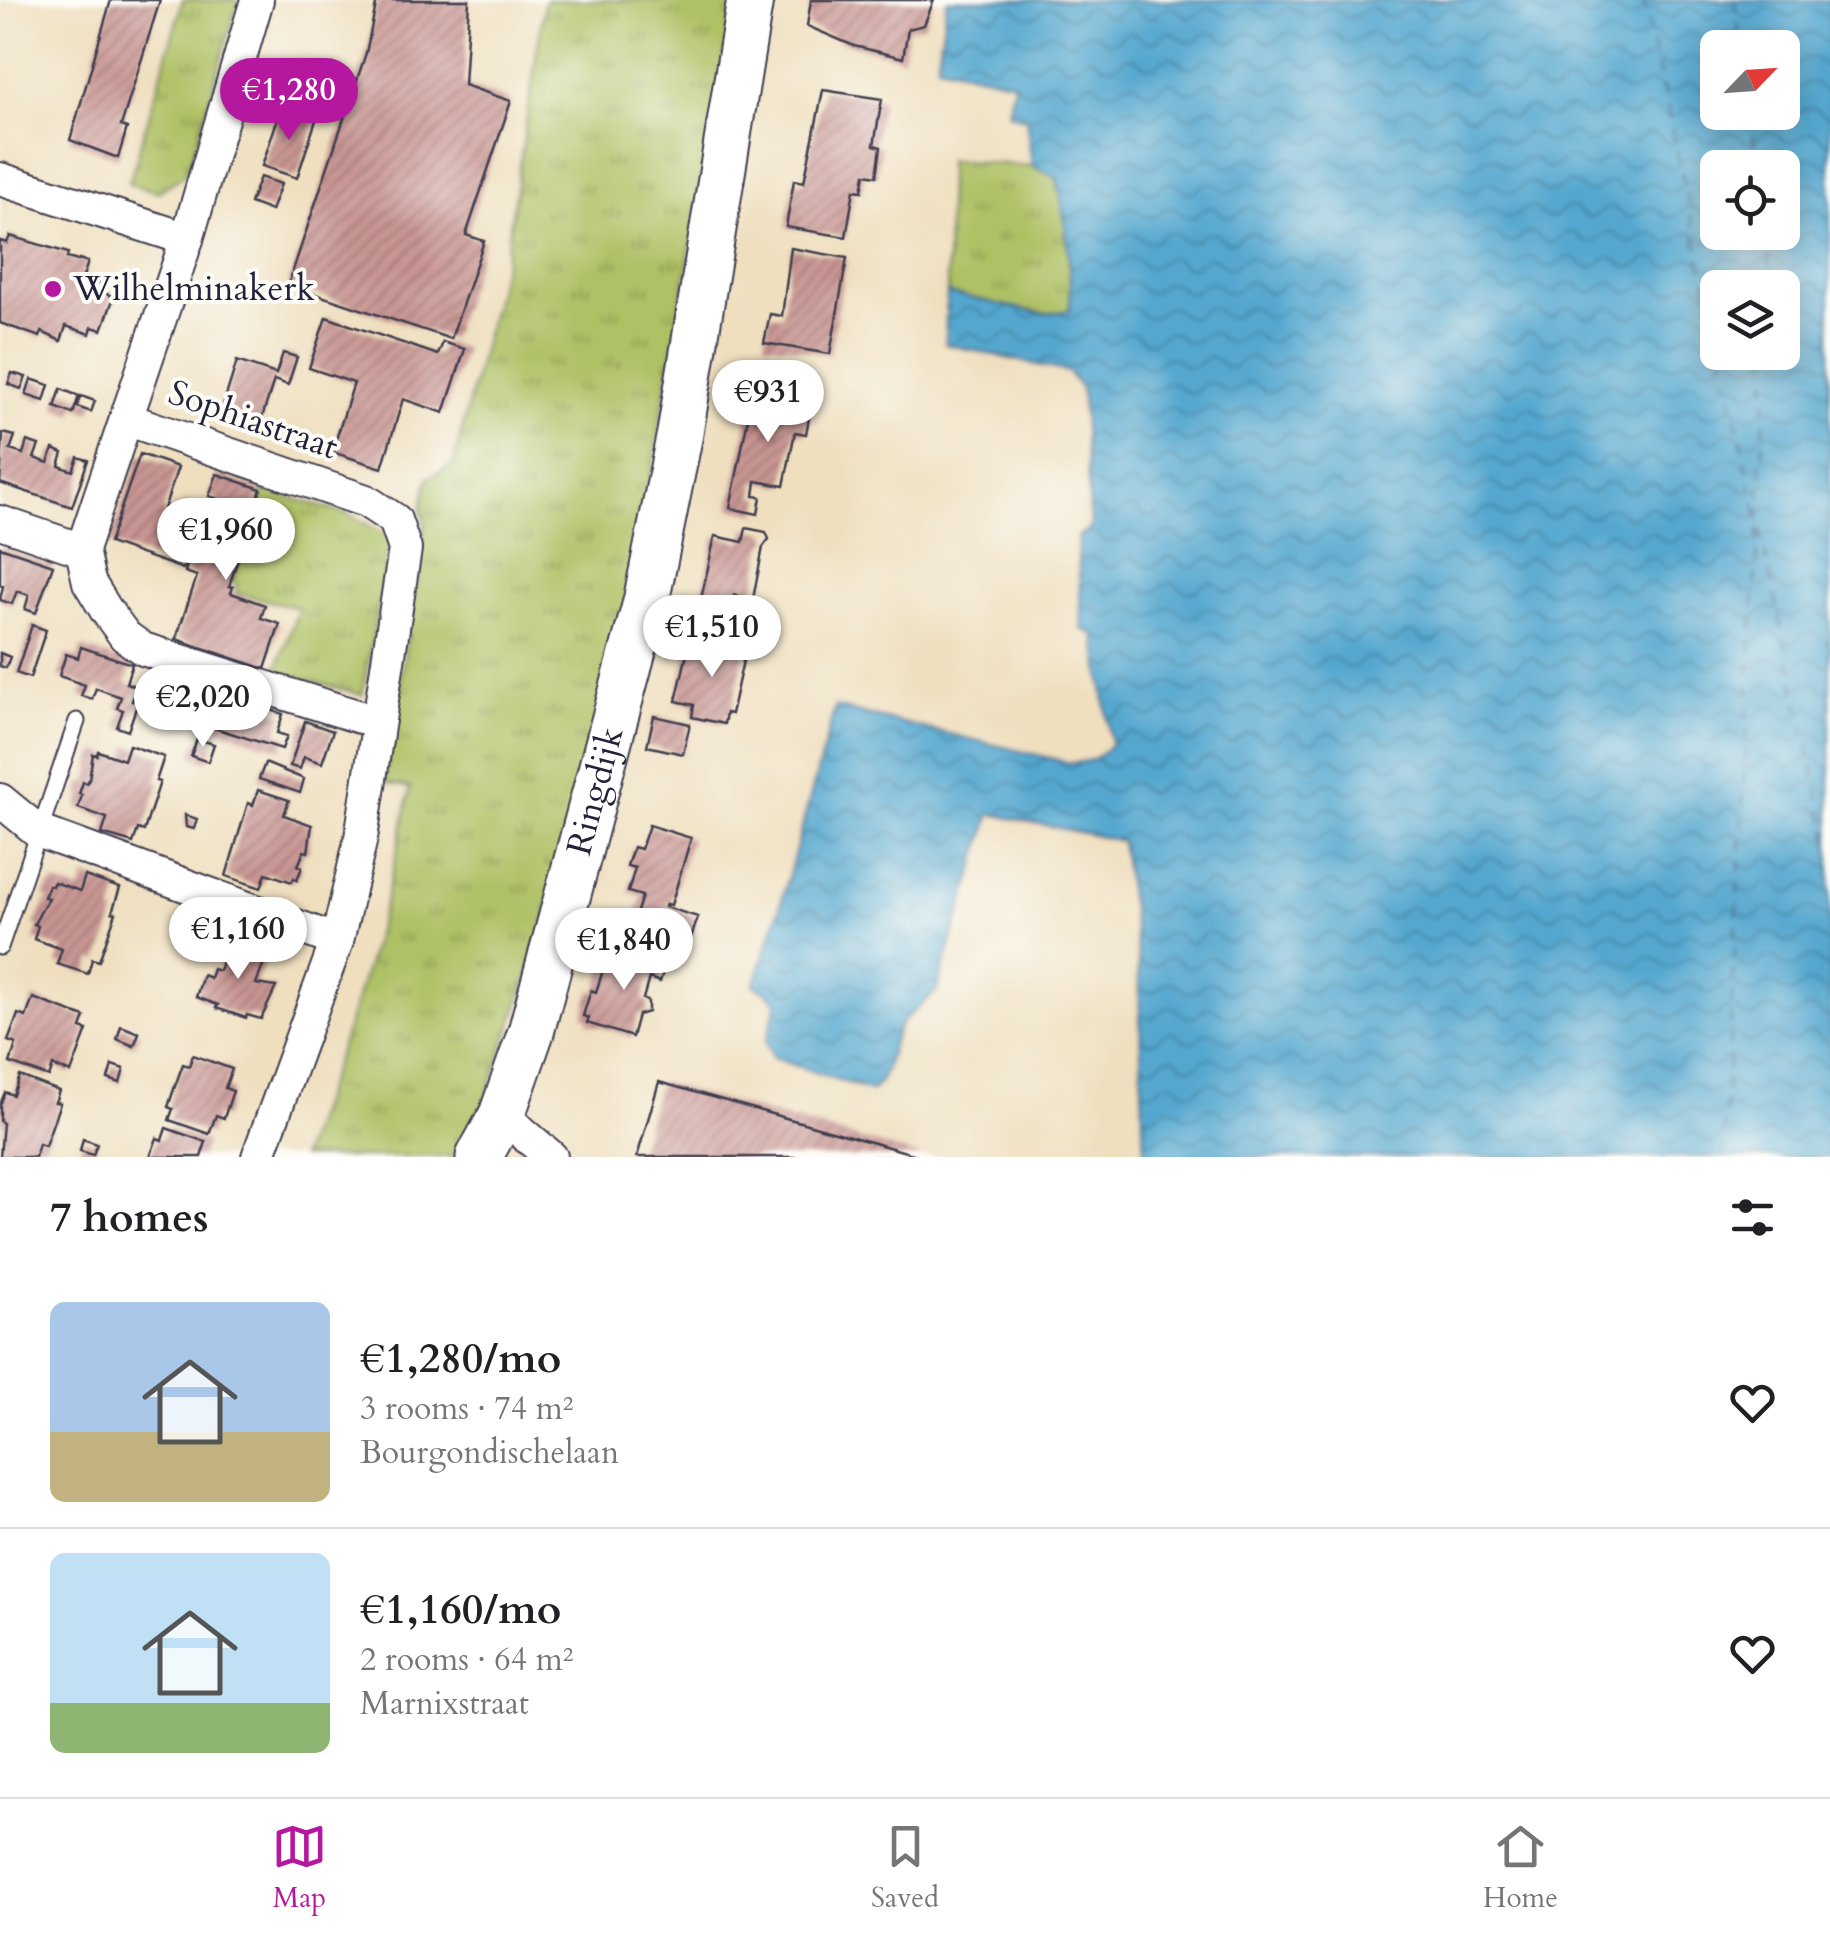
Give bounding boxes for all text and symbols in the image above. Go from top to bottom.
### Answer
north arrow [1700,30,1800,130]
map controls [1700,30,1800,370]
pin: €1,280 [208,58,370,143]
text: €1,280 [242,68,336,112]
button: locate [1700,150,1800,250]
place label: Wilhelminakerk [72,265,315,313]
button: layers [1700,270,1800,370]
marker: Wilhelminakerk [42,278,64,300]
pin: €931 [709,360,827,445]
street label: Sophiastraat [162,369,344,471]
text: €931 [734,370,802,414]
pin: €1,960 [145,498,307,583]
text: €1,960 [179,508,273,552]
pin: €1,510 [631,595,793,680]
text: €1,510 [665,605,759,649]
pin: €2,020 [122,665,284,750]
text: €2,020 [156,675,250,719]
street label: Ringdijk [555,722,636,861]
pin: €1,160 [157,897,319,982]
text: €1,160 [191,907,285,951]
pin: €1,840 [543,908,705,993]
text: €1,840 [577,918,671,962]
text: 7 homes [50,1189,208,1246]
icon: filters [1725,1190,1780,1245]
text: €1,280/mo [360,1330,561,1387]
icon: home [130,1342,250,1462]
icon: heart [1725,1375,1780,1430]
text: 3 rooms · 74 m² [360,1387,573,1431]
text: Bourgondischelaan [360,1431,619,1475]
text: €1,160/mo [360,1581,561,1638]
icon: home [130,1593,250,1713]
icon: heart [1725,1626,1780,1681]
text: 2 rooms · 64 m² [360,1638,573,1682]
text: Marnixstraat [360,1682,529,1726]
tab: Map [272,1819,327,1917]
tab: Saved [871,1819,939,1917]
tab: Home [1483,1819,1558,1917]

